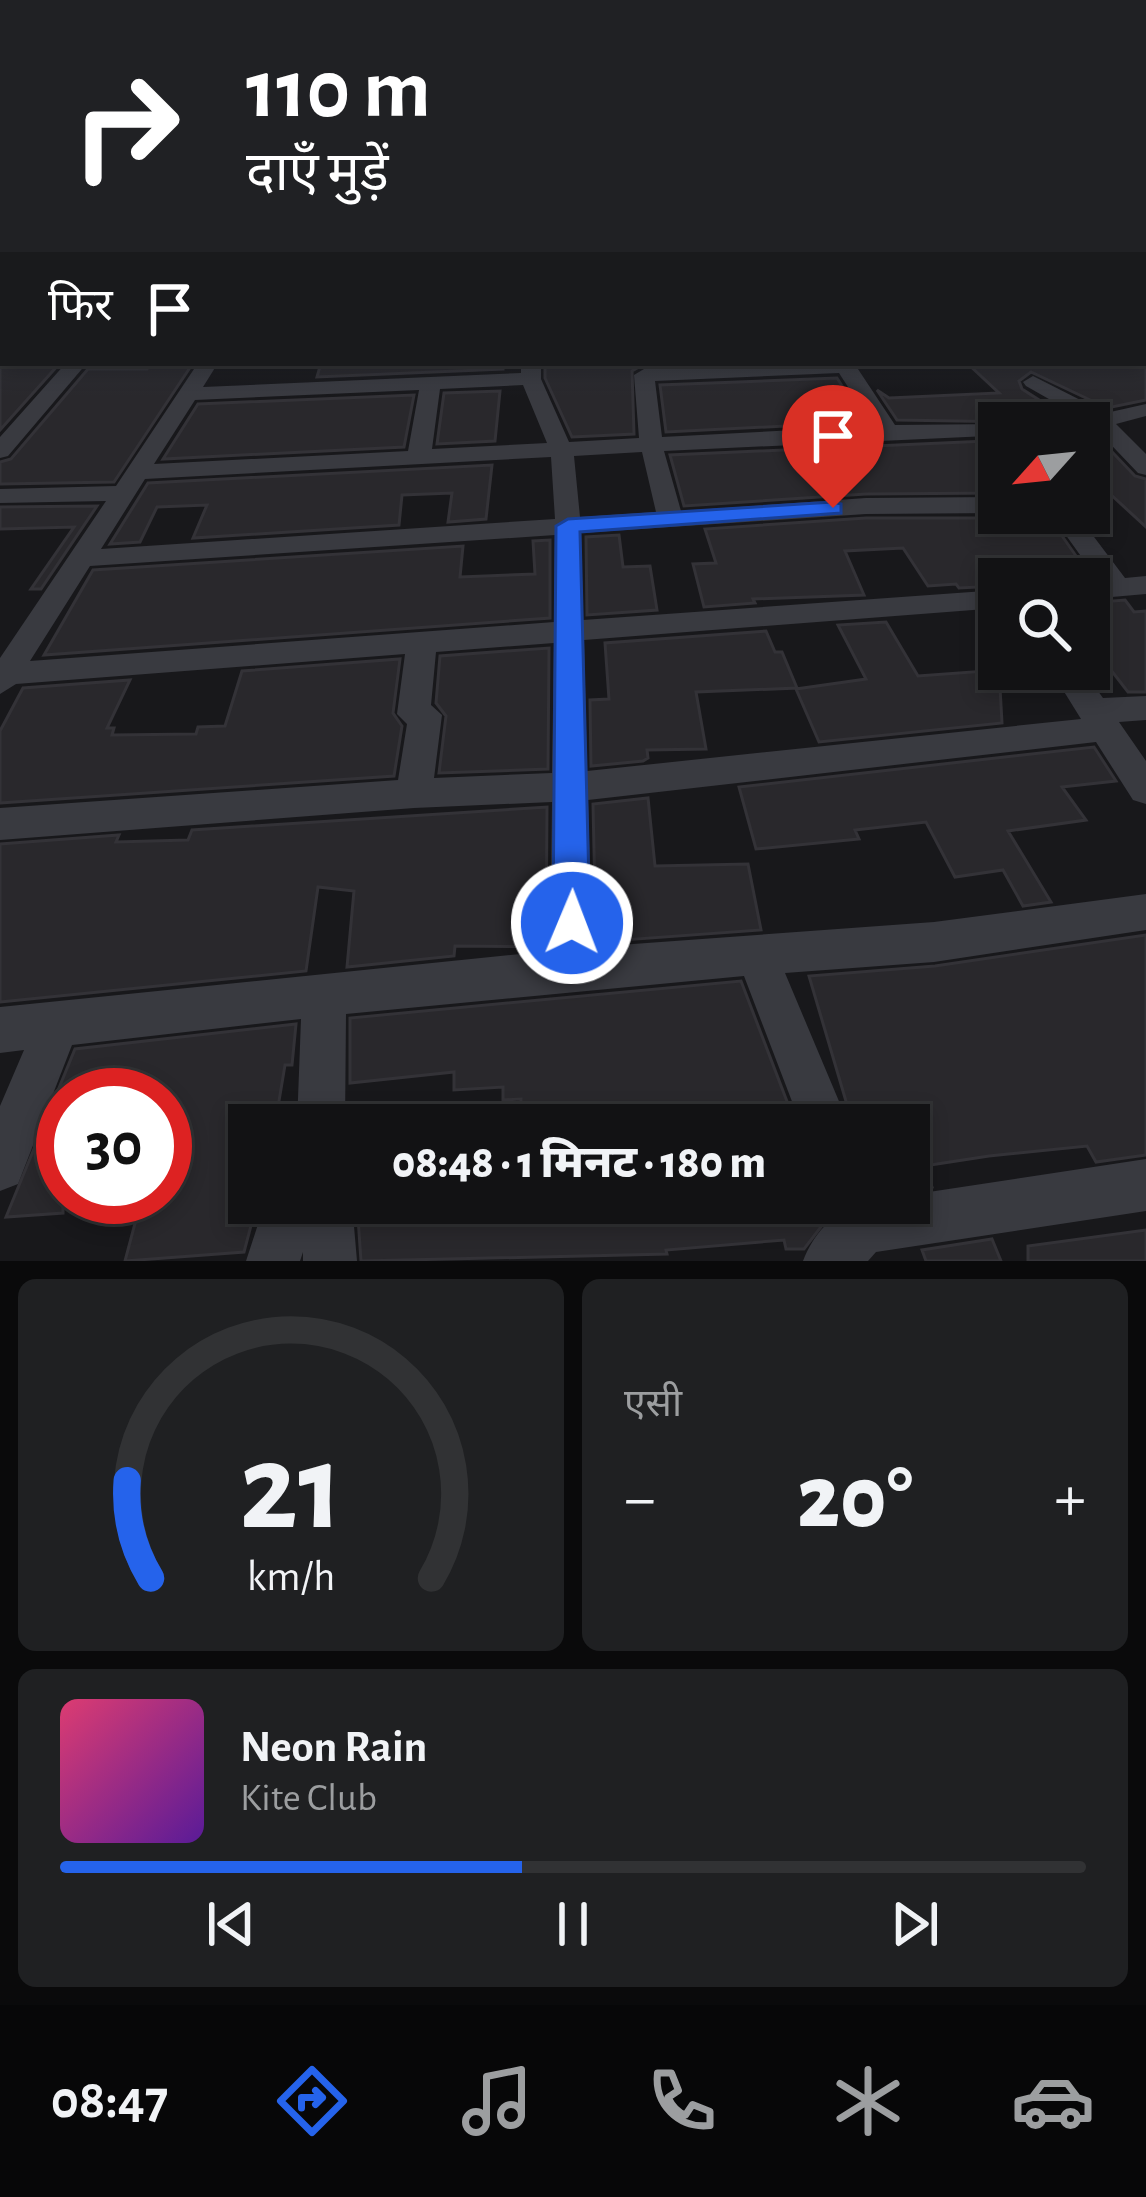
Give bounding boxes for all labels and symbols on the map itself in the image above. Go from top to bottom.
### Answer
pin [782,385,884,508]
north arrow [978,402,1110,534]
position arrow [509,860,635,986]
speed limit sign: 30 [36,1068,192,1224]

